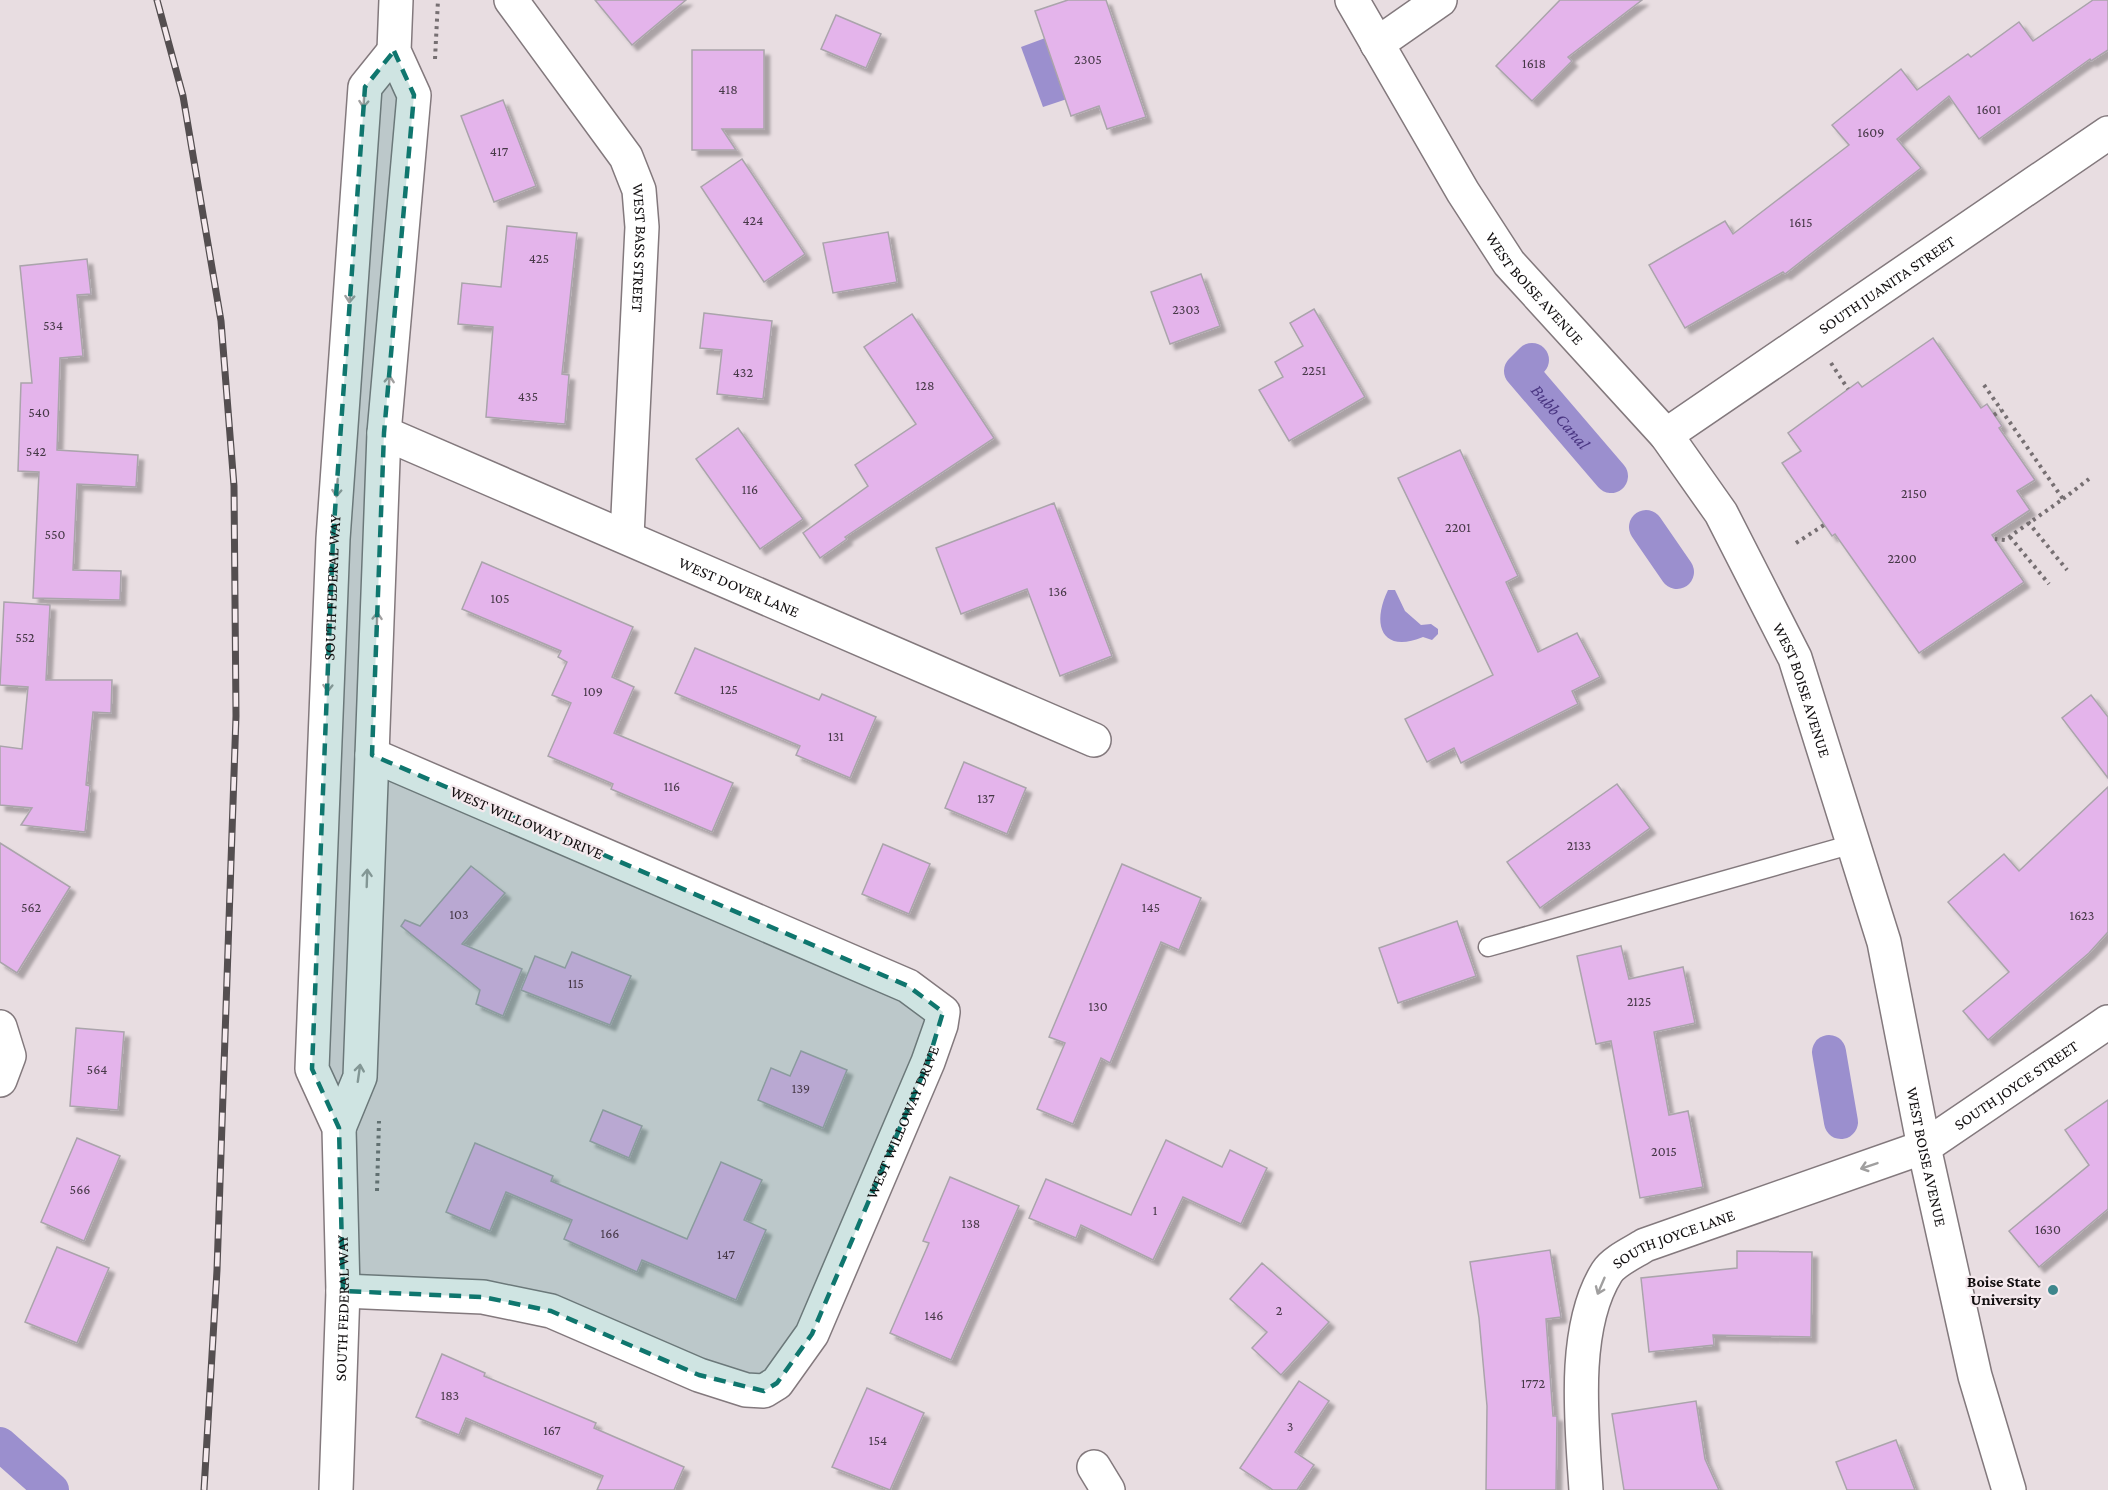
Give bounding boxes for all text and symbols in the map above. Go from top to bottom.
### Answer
house number: 2305 [1074,51,1102,67]
house number: 1618 [1522,55,1546,71]
house number: 418 [718,81,738,97]
one-way arrow [358,89,369,109]
house number: 1601 [1977,101,2002,117]
house number: 1609 [1858,124,1884,140]
house number: 417 [490,143,509,159]
street label: WEST BASS STREET [629,183,650,313]
house number: 424 [743,212,763,228]
house number: 1615 [1789,214,1813,230]
street label: WEST BOISE AVENUE [1482,229,1587,348]
street label: SOUTH JUANITA STREET [1815,232,1958,337]
house number: 425 [529,250,549,266]
one-way arrow [345,283,356,303]
house number: 2303 [1172,301,1200,317]
house number: 534 [43,317,63,333]
house number: 2251 [1302,362,1327,378]
house number: 432 [733,364,753,380]
one-way arrow [384,375,395,394]
house number: 128 [916,377,934,393]
water label: Bubb Canal [1527,380,1594,454]
house number: 435 [518,388,538,404]
house number: 540 [28,404,50,420]
house number: 542 [26,443,46,459]
one-way arrow [331,478,342,498]
house number: 116 [742,481,758,497]
house number: 2150 [1901,485,1927,501]
street label: SOUTH FEDERAL WAY [320,513,344,661]
house number: 2201 [1445,519,1471,535]
house number: 550 [45,526,66,542]
house number: 2200 [1887,550,1917,566]
street label: WEST DOVER LANE [676,554,802,621]
house number: 136 [1049,583,1067,599]
house number: 105 [490,590,510,606]
one-way arrow [372,611,383,631]
street label: WEST BOISE AVENUE [1769,620,1834,760]
house number: 552 [15,629,35,645]
one-way arrow [322,672,333,692]
house number: 125 [720,681,738,697]
house number: 109 [583,683,603,699]
house number: 131 [828,728,844,744]
house number: 116 [664,778,680,794]
street label: WEST WILLOWAY DRIVE [448,782,606,863]
house number: 137 [977,790,995,806]
house number: 2133 [1567,837,1591,853]
one-way arrow [362,869,373,889]
house number: 562 [21,899,41,915]
house number: 145 [1142,899,1160,915]
house number: 103 [449,906,469,922]
house number: 1623 [2070,907,2094,923]
house number: 115 [568,975,584,991]
house number: 2125 [1627,993,1651,1009]
house number: 130 [1088,998,1108,1014]
street label: SOUTH JOYCE STREET [1951,1037,2081,1133]
street label: WEST WILLOWAY DRIVE [863,1043,942,1201]
house number: 564 [87,1061,107,1077]
one-way arrow [353,1064,364,1083]
house number: 139 [792,1080,810,1096]
street label: WEST BOISE AVENUE [1903,1086,1950,1228]
house number: 2015 [1651,1143,1677,1159]
one-way arrow [1860,1162,1879,1173]
house number: 566 [70,1181,90,1197]
house number: 1 [1153,1202,1158,1218]
street label: SOUTH JOYCE LANE [1609,1206,1737,1272]
house number: 138 [962,1215,980,1231]
house number: 1630 [2035,1221,2061,1237]
house number: 166 [601,1225,619,1241]
street label: SOUTH FEDERAL WAY [332,1234,352,1381]
house number: 147 [717,1246,735,1262]
place label: Boise State University [1967,1273,2042,1308]
one-way arrow [1595,1277,1606,1295]
marker: Boise State University [2046,1283,2060,1297]
house number: 2 [1276,1302,1283,1318]
house number: 146 [925,1307,943,1323]
house number: 1772 [1521,1375,1545,1391]
house number: 183 [441,1387,459,1403]
house number: 3 [1287,1418,1293,1434]
house number: 167 [543,1422,561,1438]
house number: 154 [869,1432,887,1448]

